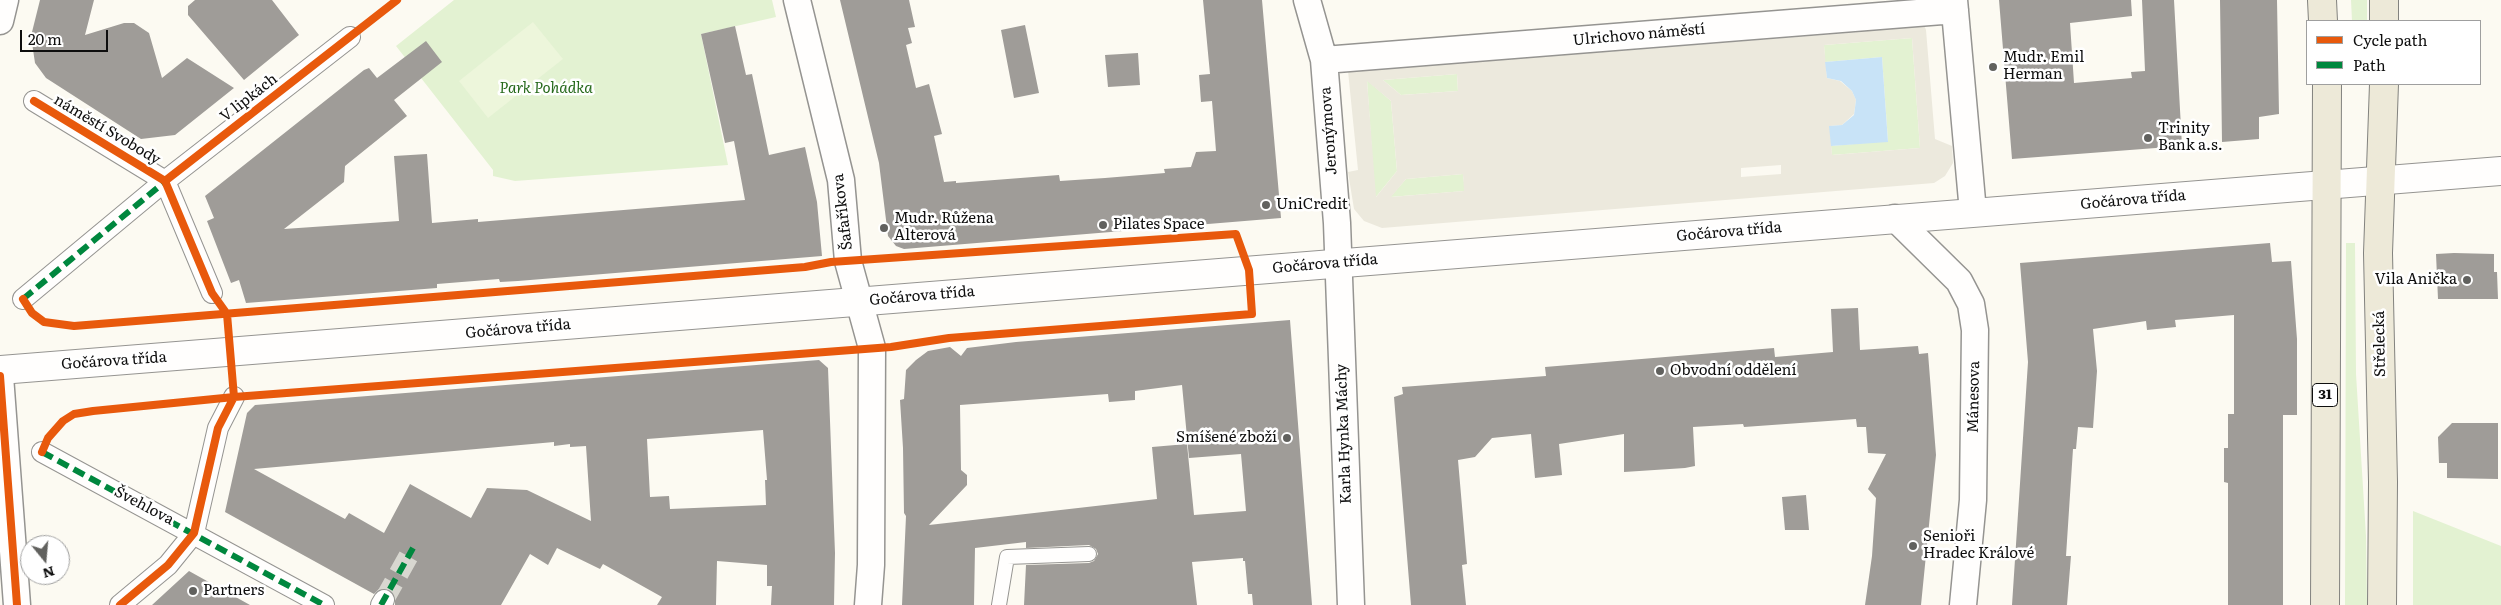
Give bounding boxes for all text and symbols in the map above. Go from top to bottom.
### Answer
scale bar [22,20,110,52]
street label: Ulrichovo náměstí [1572,20,1706,50]
legend [2306,20,2481,85]
text: 20 m [28,27,62,50]
text: Cycle path [2353,28,2427,51]
place label: Mudr. Emil Herman [2003,49,2084,84]
text: Path [2353,53,2386,76]
marker: Mudr. Emil Herman [1987,61,1999,73]
street label: V lipkách [217,70,281,126]
park label: Park Pohádka [499,80,593,98]
street label: Jeronýmova [1317,86,1341,176]
street label: náměstí Svobody [50,91,164,169]
place label: Trinity Bank a.s. [2158,120,2223,155]
marker: Trinity Bank a.s. [2142,132,2154,144]
street label: Šafaříkova [829,173,857,251]
street label: Gočárova třída [2080,186,2186,214]
place label: UniCredit [1276,196,1348,214]
marker: UniCredit [1260,199,1272,211]
place label: Mudr. Růžena Alterová [894,210,994,245]
place label: Pilates Space [1113,216,1204,234]
street label: Gočárova třída [1676,218,1782,246]
marker: Pilates Space [1097,219,1109,231]
marker: Mudr. Růžena Alterová [878,222,890,234]
street label: Gočárova třída [1272,250,1378,278]
place label: Vila Anička [2375,271,2457,289]
marker: Vila Anička [2461,274,2473,286]
street label: Gočárova třída [869,282,975,310]
street label: Střelecká [2370,311,2390,377]
street label: Gočárova třída [465,315,571,343]
street label: Gočárova třída [61,348,167,374]
street label: Mánesova [1964,361,1984,433]
place label: Obvodní oddělení [1670,362,1796,380]
street label: Karla Hynka Máchy [1333,363,1355,505]
marker: Obvodní oddělení [1654,365,1666,377]
road number: 31 [2312,384,2338,406]
place label: Smíšené zboží [1176,429,1277,447]
marker: Smíšené zboží [1281,432,1293,444]
street label: Švehlova [111,483,177,529]
place label: Senioři Hradec Králové [1923,528,2034,563]
north arrow [20,535,70,585]
marker: Senioři Hradec Králové [1907,540,1919,552]
text: N [41,562,58,585]
place label: Partners [203,582,264,600]
marker: Partners [187,585,199,597]

